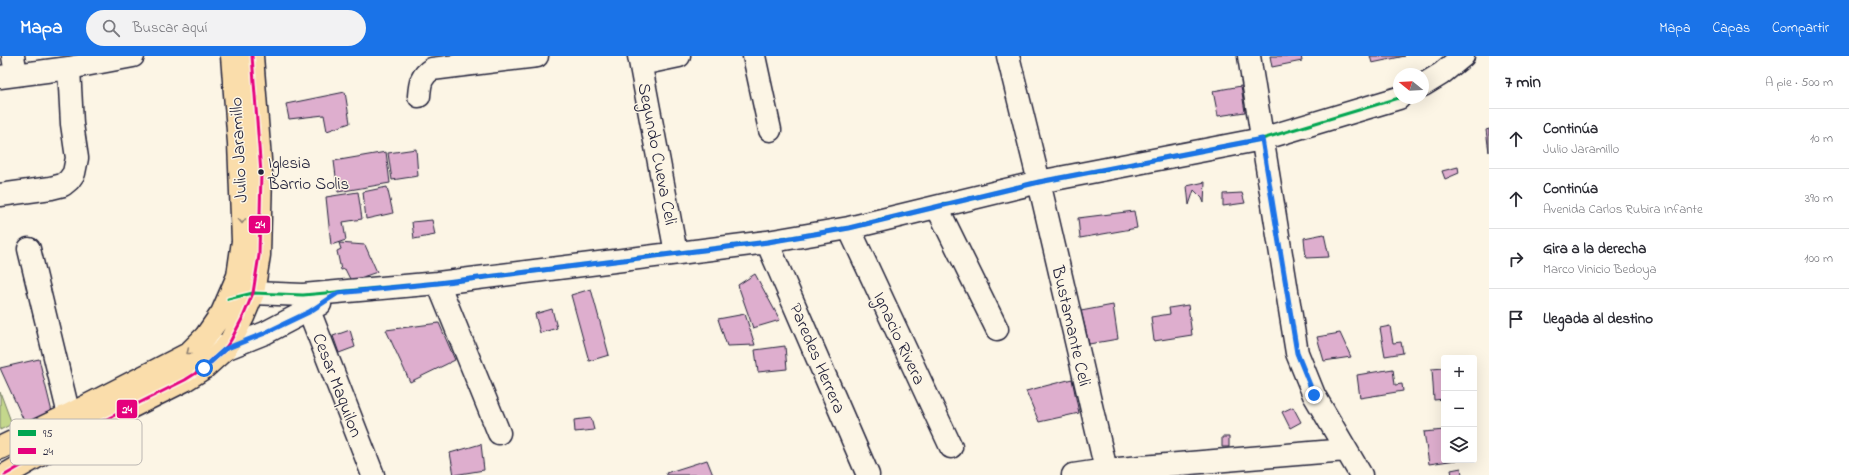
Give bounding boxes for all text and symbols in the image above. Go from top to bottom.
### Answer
search box [86,10,366,46]
text: Mapa [20,15,62,42]
icon: search [100,17,122,39]
text: Buscar aquí [132,17,207,39]
text: Mapa [1659,18,1691,39]
text: Capas [1713,18,1750,39]
text: Compartir [1772,18,1829,39]
north arrow [1393,68,1429,104]
text: 7 min [1505,70,1541,95]
text: A pie · 500 m [1765,73,1833,92]
street label: Segundo Cueva Celi [629,81,683,228]
street label: Julio Jaramillo [224,96,256,203]
text: Continúa [1543,118,1598,140]
icon: ahead [1505,128,1527,150]
text: 10 m [1810,129,1833,148]
text: Julio Jaramillo [1543,140,1619,159]
place label: Iglesia Barrio Solis [267,151,349,197]
marker: Iglesia Barrio Solis [256,167,266,177]
text: Continúa [1543,178,1598,200]
icon: ahead [1505,188,1527,210]
text: 390 m [1805,189,1833,208]
text: Avenida Carlos Rubira Infante [1543,200,1703,219]
line badge: 24 [248,215,271,234]
text: 24 [254,217,265,233]
one-way arrow [238,218,246,224]
text: Gira a la derecha [1543,238,1646,260]
icon: right [1505,248,1527,270]
text: 100 m [1804,249,1833,268]
text: Marco Vinicio Bedoya [1543,260,1657,279]
street label: Bustamante Celi [1043,263,1097,389]
street label: Ignacio Rivera [864,288,931,390]
street label: Paredes Herrera [781,300,851,418]
icon: arrive [1505,308,1527,330]
text: Llegada al destino [1543,308,1653,330]
street label: Cesar Maquilon [304,330,368,442]
one-way arrow [186,347,193,354]
map controls [1441,355,1477,463]
button: + [1441,355,1477,391]
route start [195,359,213,377]
route end [1305,386,1323,404]
button: − [1441,391,1477,427]
line badge: 24 [116,399,138,419]
text: 24 [121,402,132,418]
legend [10,419,142,465]
text: 95 [43,426,53,442]
button: layers [1441,427,1477,463]
text: 24 [43,444,53,460]

